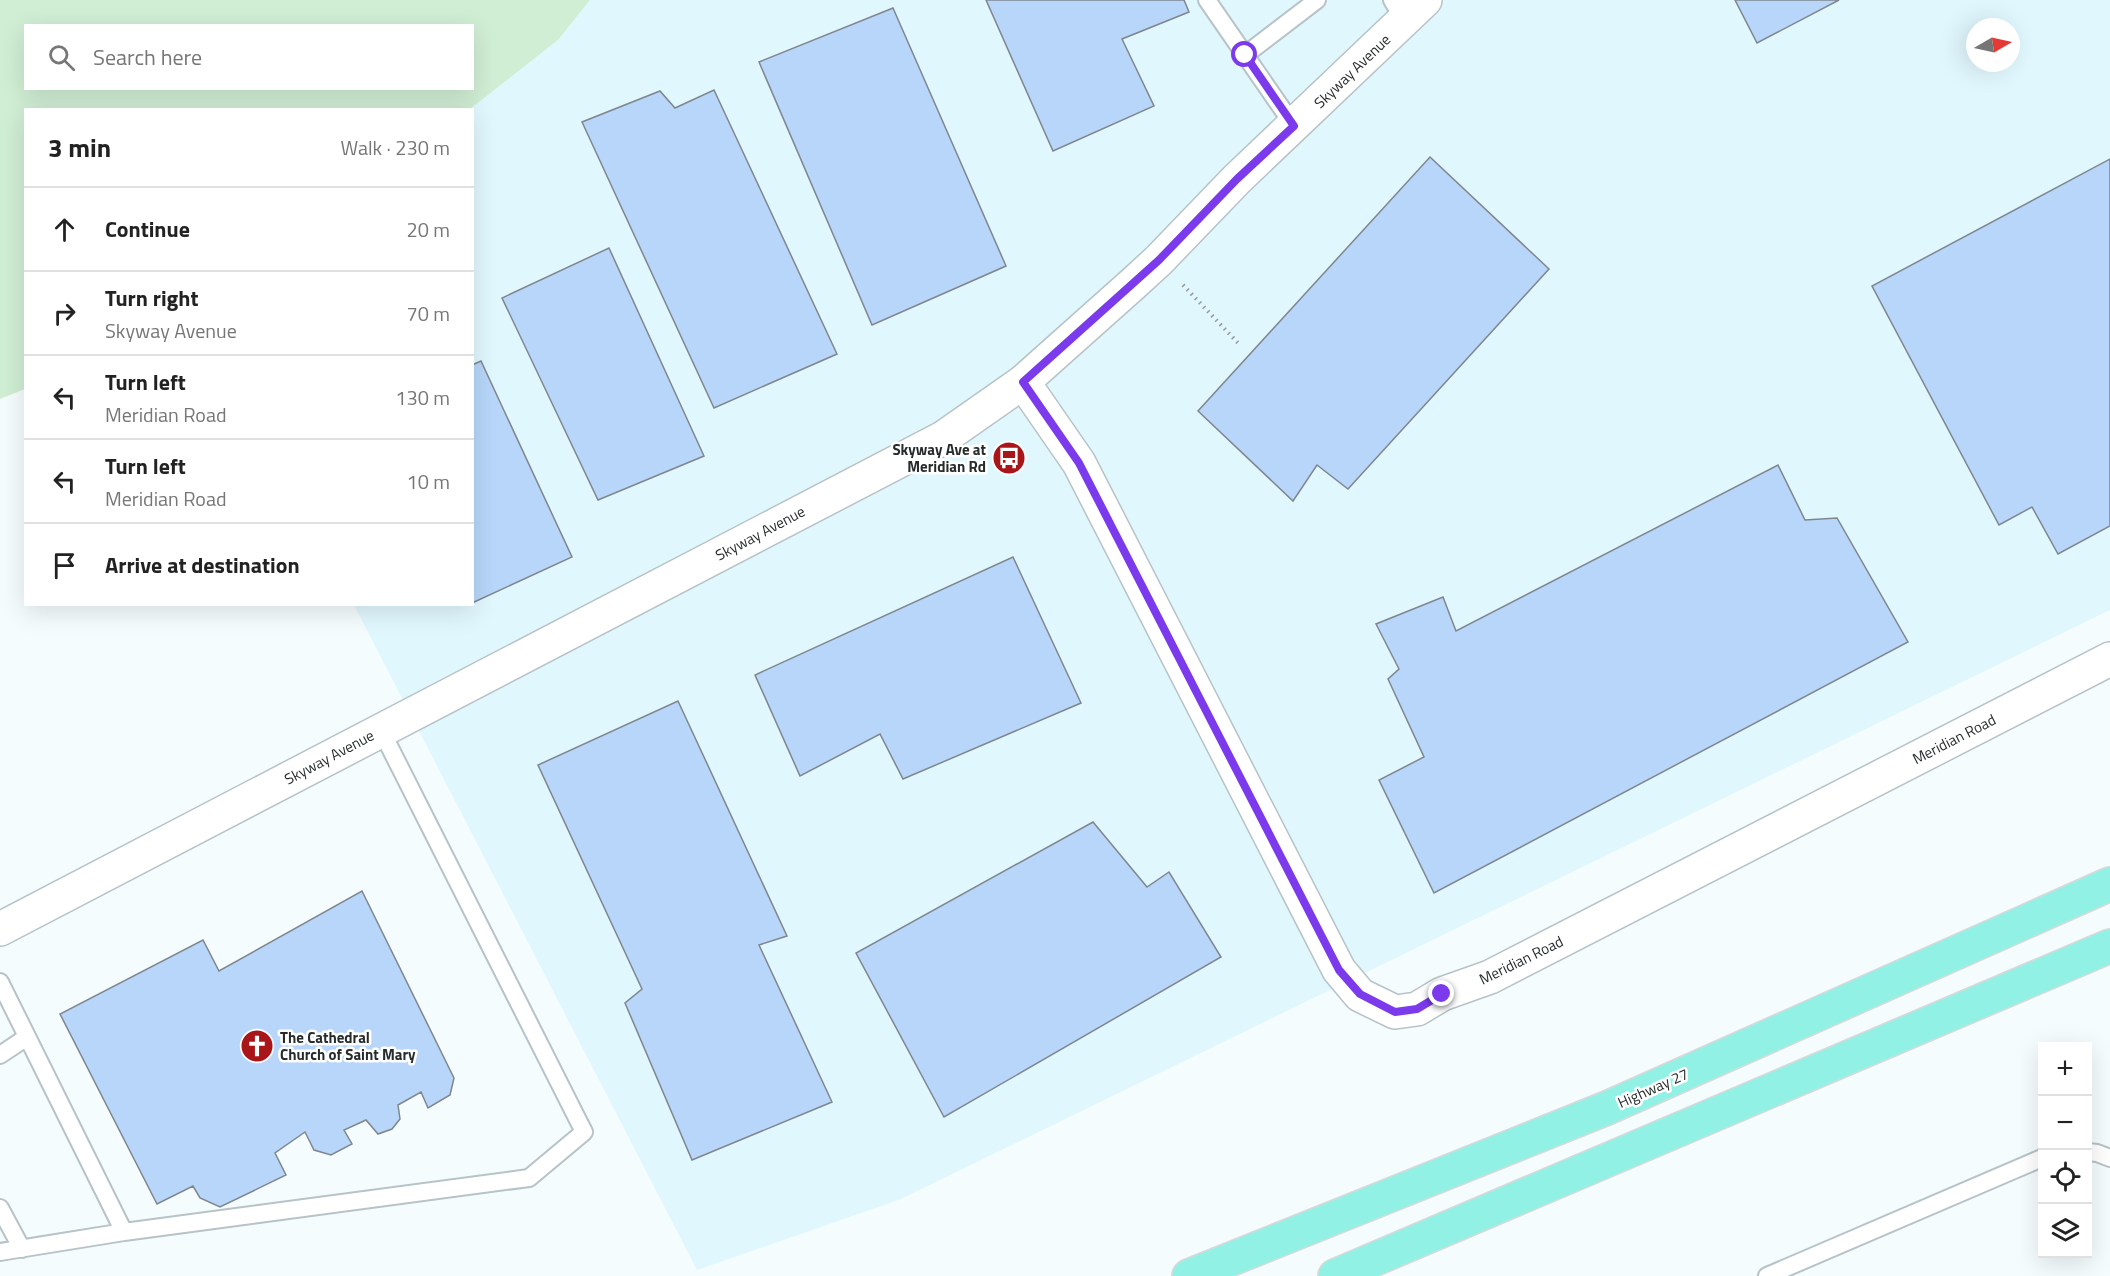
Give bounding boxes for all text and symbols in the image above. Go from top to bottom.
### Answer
north arrow [1966,18,2020,72]
search box [24,24,474,90]
street label: Skyway Avenue [1308,28,1396,114]
text: Search here [93,40,202,74]
icon: search [45,41,78,74]
route start [1231,41,1257,67]
text: 3 min [48,128,111,167]
text: Walk · 230 m [341,132,450,163]
text: Continue [105,212,190,246]
icon: ahead [48,213,81,246]
text: 20 m [406,214,450,245]
text: Turn right [105,281,199,315]
icon: right [48,297,81,330]
text: 70 m [406,298,450,329]
text: Skyway Avenue [105,315,237,346]
text: Turn left [105,365,186,399]
icon: left [48,381,81,414]
text: 130 m [395,382,450,413]
text: Meridian Road [105,399,227,430]
place label: Skyway Ave at Meridian Rd [892,438,987,478]
bus stop icon: Skyway Ave at Meridian Rd [991,440,1027,476]
text: Turn left [105,449,186,483]
icon: left [48,465,81,498]
text: 10 m [406,466,450,497]
text: Meridian Road [105,483,227,514]
street label: Skyway Avenue [711,500,809,566]
text: Arrive at destination [105,548,300,582]
icon: arrive [48,549,81,582]
street label: Meridian Road [1908,708,2000,770]
street label: Skyway Avenue [280,724,378,790]
street label: Meridian Road [1475,930,1567,990]
route end [1428,980,1454,1006]
place label: The Cathedral Church of Saint Mary [280,1026,416,1066]
church icon: The Cathedral Church of Saint Mary [239,1028,275,1064]
map controls [2038,1042,2092,1258]
button: + [2038,1042,2092,1096]
street label: Highway 27 [1614,1062,1692,1114]
button: − [2038,1096,2092,1150]
button: locate [2038,1150,2092,1204]
button: layers [2038,1204,2092,1258]

